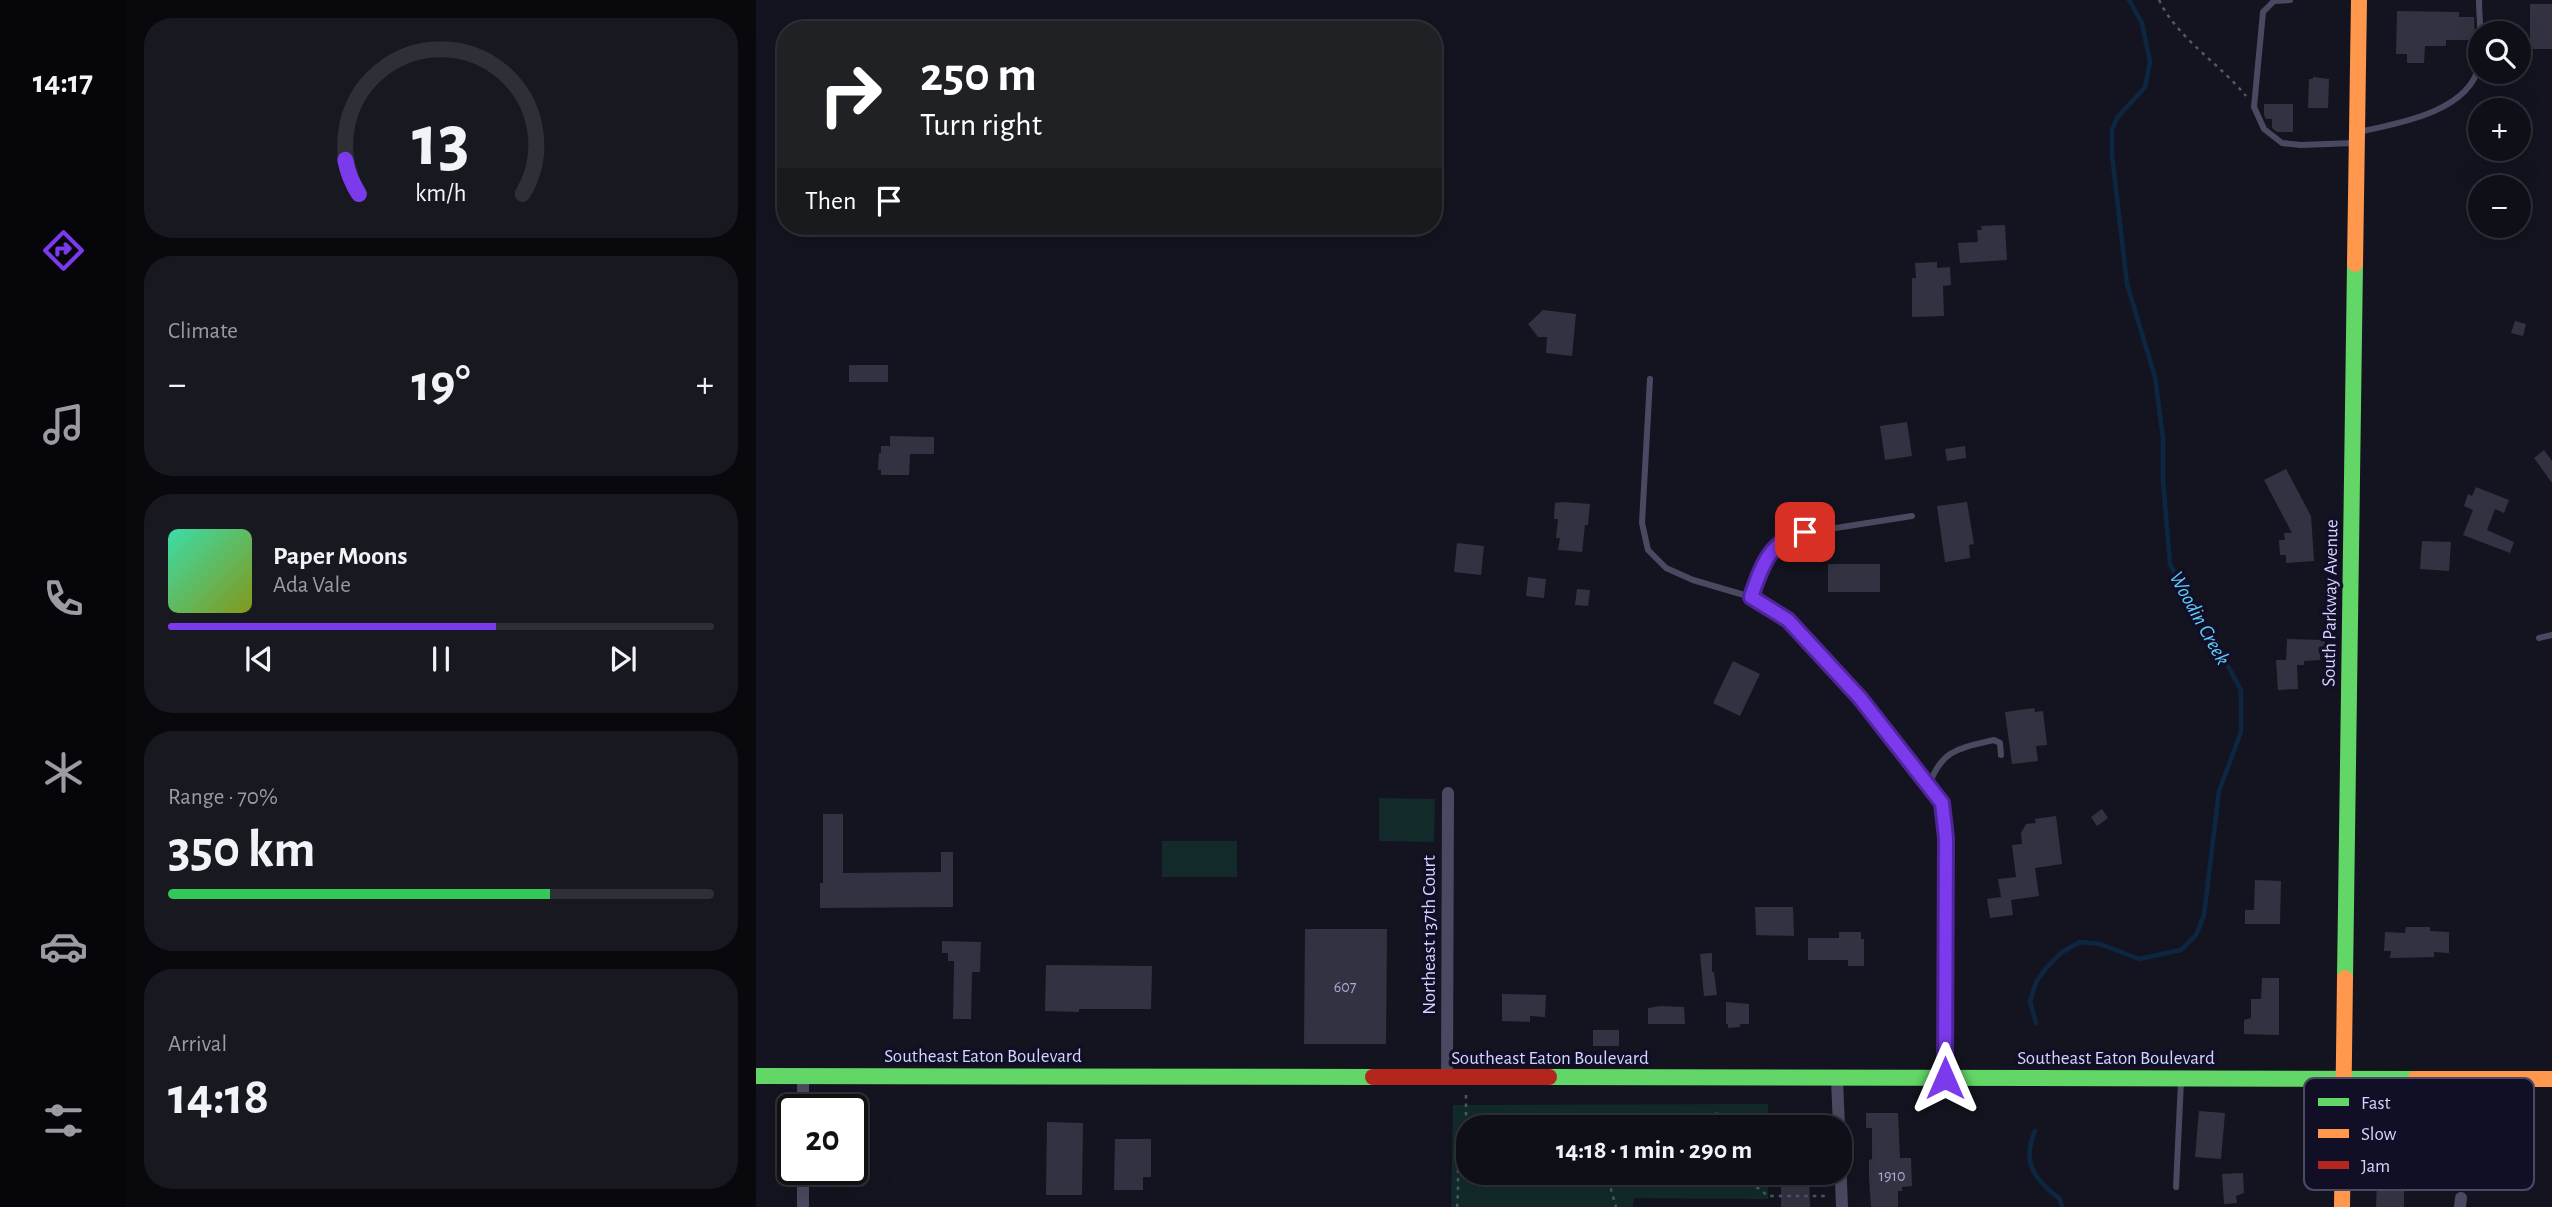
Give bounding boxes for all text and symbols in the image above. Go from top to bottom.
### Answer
map controls [2468,21,2531,238]
button: search [2468,21,2531,84]
icon: right [805,49,896,140]
text: 250 m [920,51,1037,100]
text: 14:17 [33,66,93,98]
button: + [2468,98,2531,161]
text: 13 [412,106,470,179]
text: Turn right [920,109,1042,141]
button: − [2468,175,2531,238]
text: km/h [415,181,467,206]
icon: arrive [870,182,908,220]
text: Then [805,188,856,214]
icon: directions [39,226,88,275]
text: Climate [168,320,238,343]
text: 19° [411,358,471,410]
text: − [168,366,186,404]
text: + [696,366,714,404]
icon: music [39,400,88,449]
pin [1775,502,1835,562]
icon: arrive [1786,513,1824,551]
street label: South Parkway Avenue [2320,519,2341,687]
text: Paper Moons [273,543,408,569]
water label: Woodin Creek [2165,568,2234,669]
icon: phone [39,574,88,623]
text: Ada Vale [273,574,351,597]
icon: previous [240,640,278,678]
icon: pause [422,640,460,678]
icon: next [604,640,642,678]
icon: climate [39,748,88,797]
text: Range · 70% [168,786,278,809]
text: 350 km [168,824,316,876]
street label: Northeast 137th Court [1420,855,1439,1015]
icon: car [39,922,88,971]
house number: 607 [1334,979,1357,995]
text: Arrival [168,1033,227,1056]
position arrow [1908,1041,1982,1115]
street label: Southeast Eaton Boulevard [884,1047,1082,1066]
street label: Southeast Eaton Boulevard [1451,1049,1649,1068]
street label: Southeast Eaton Boulevard [2017,1049,2215,1068]
text: 14:18 [168,1071,269,1123]
legend [2304,1078,2534,1190]
speed limit sign: 20 [777,1094,868,1185]
text: Fast [2361,1094,2391,1113]
icon: filters [39,1096,88,1145]
text: Slow [2361,1125,2397,1144]
text: 14:18 · 1 min · 290 m [1556,1137,1752,1163]
text: Jam [2361,1157,2390,1176]
house number: 1910 [1879,1168,1905,1184]

